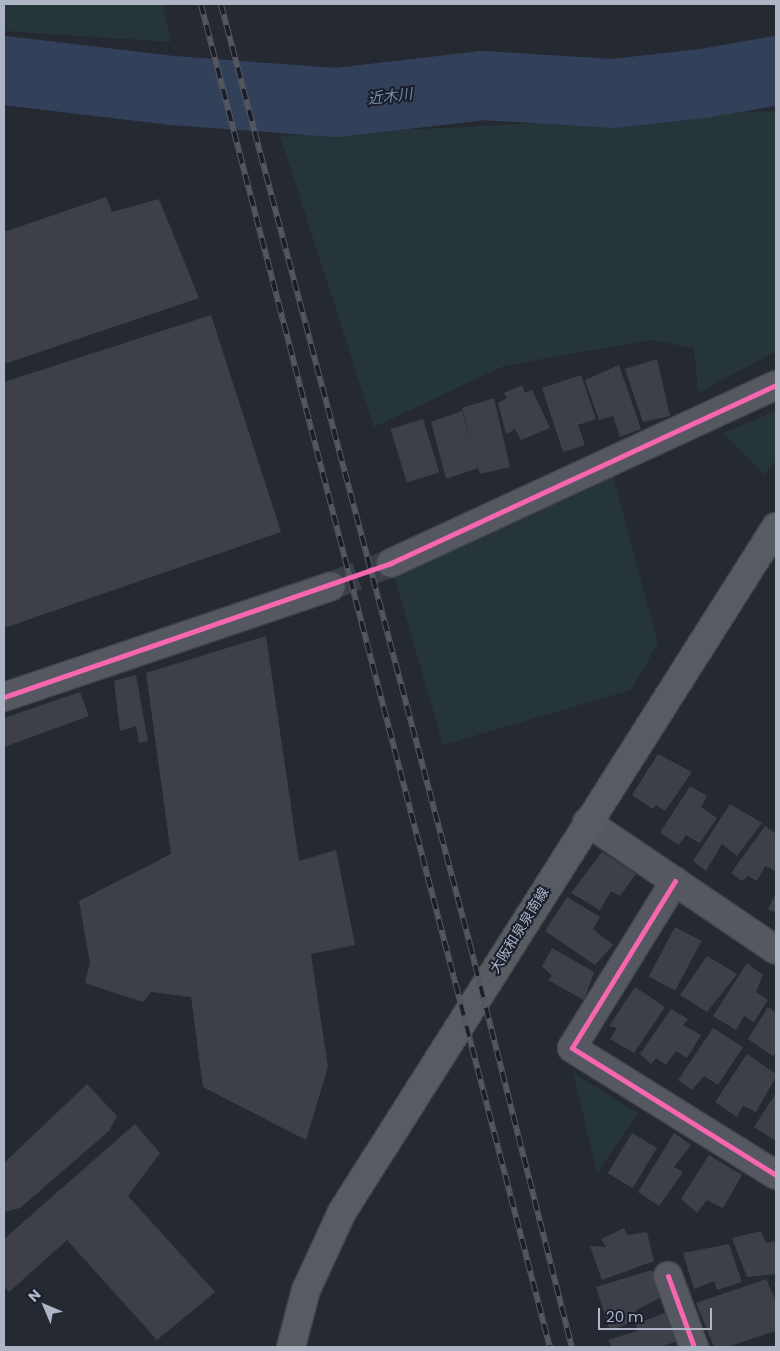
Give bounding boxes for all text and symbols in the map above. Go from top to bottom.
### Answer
water label: 近木川 [367,84,413,108]
street label: 大阪和泉泉南線 [486,884,552,976]
north arrow [20,1281,70,1331]
text: N [24,1285,45,1306]
scale bar [600,1298,714,1330]
text: 20 m [606,1306,644,1327]

